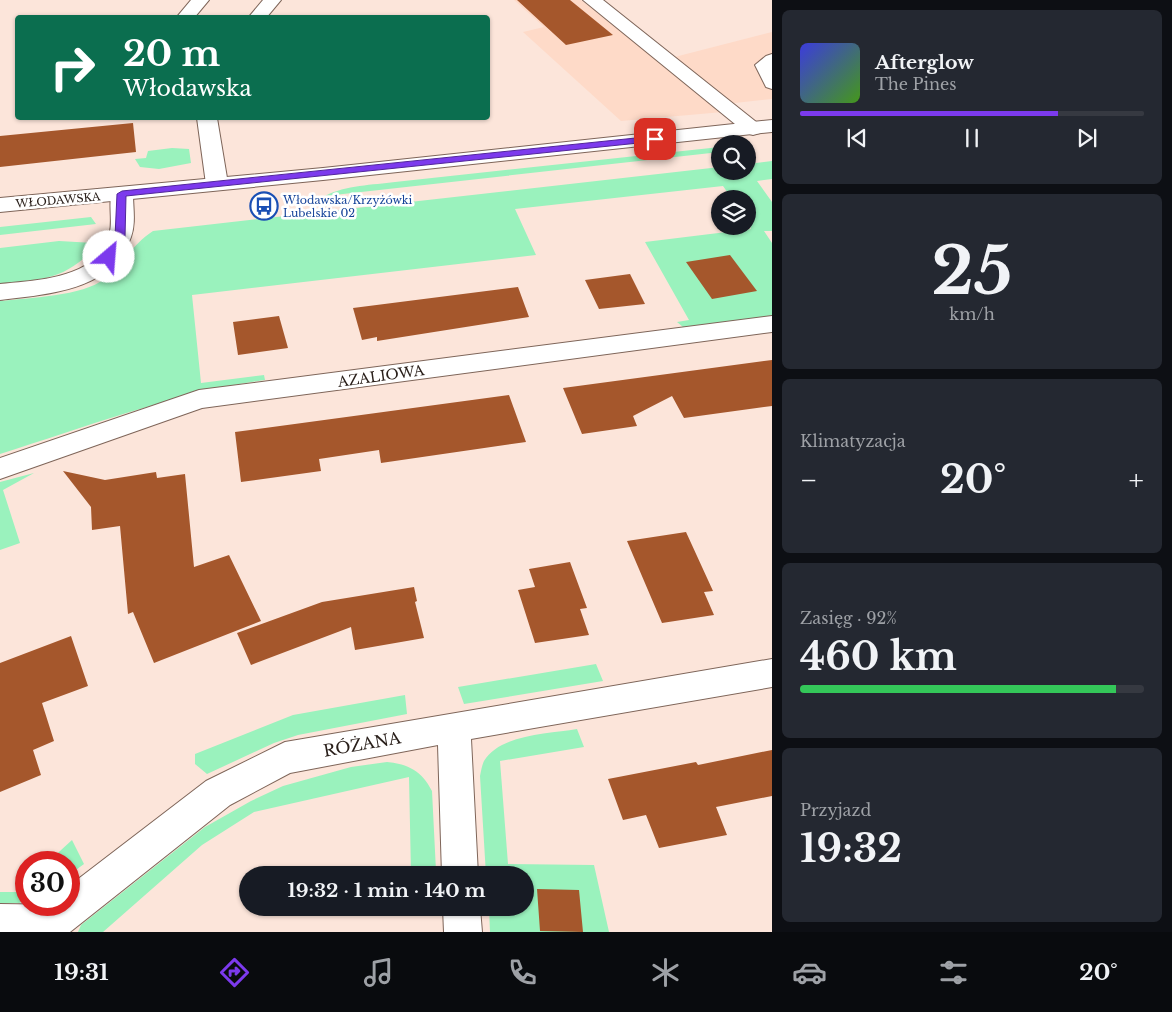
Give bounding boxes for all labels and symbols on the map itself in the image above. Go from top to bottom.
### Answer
pin [634,118,676,160]
street label: WŁODAWSKA [14,189,102,211]
bus stop icon: Włodawska/Krzyżówki Lubelskie 02 [249,191,279,221]
place label: Włodawska/Krzyżówki Lubelskie 02 [282,193,413,220]
position arrow [82,230,134,282]
street label: AZALIOWA [336,361,426,391]
street label: RÓŻANA [322,727,403,761]
speed limit sign: 30 [15,851,80,916]

